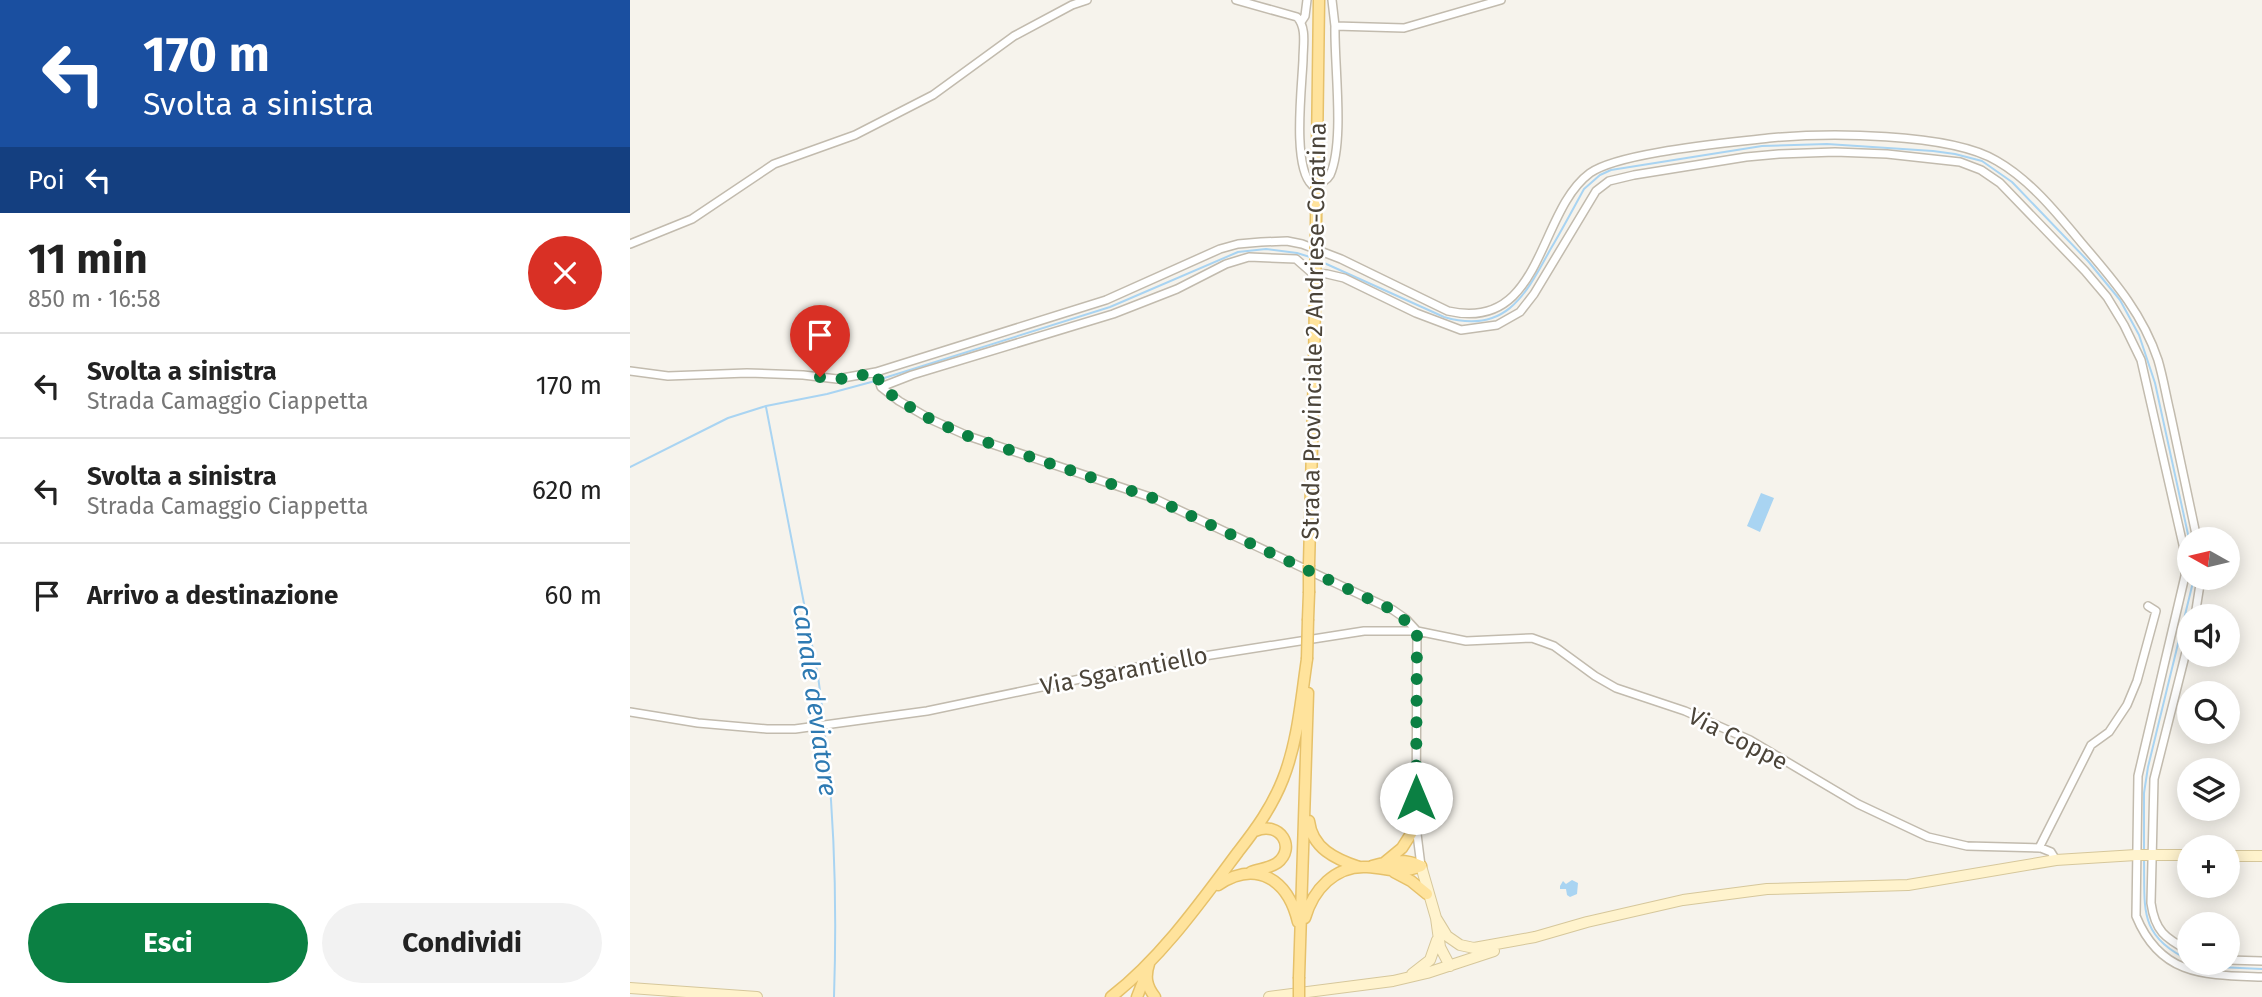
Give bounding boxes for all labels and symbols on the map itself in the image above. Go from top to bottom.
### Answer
street label: Strada Provinciale 2 Andriese-Coratina [1296,122,1332,540]
pin [790,305,850,377]
north arrow [2177,527,2240,590]
water label: canale deviatore [786,602,844,798]
street label: Via Sgarantiello [1038,641,1210,701]
street label: Via Coppe [1683,702,1793,776]
position arrow [1379,761,1453,835]

